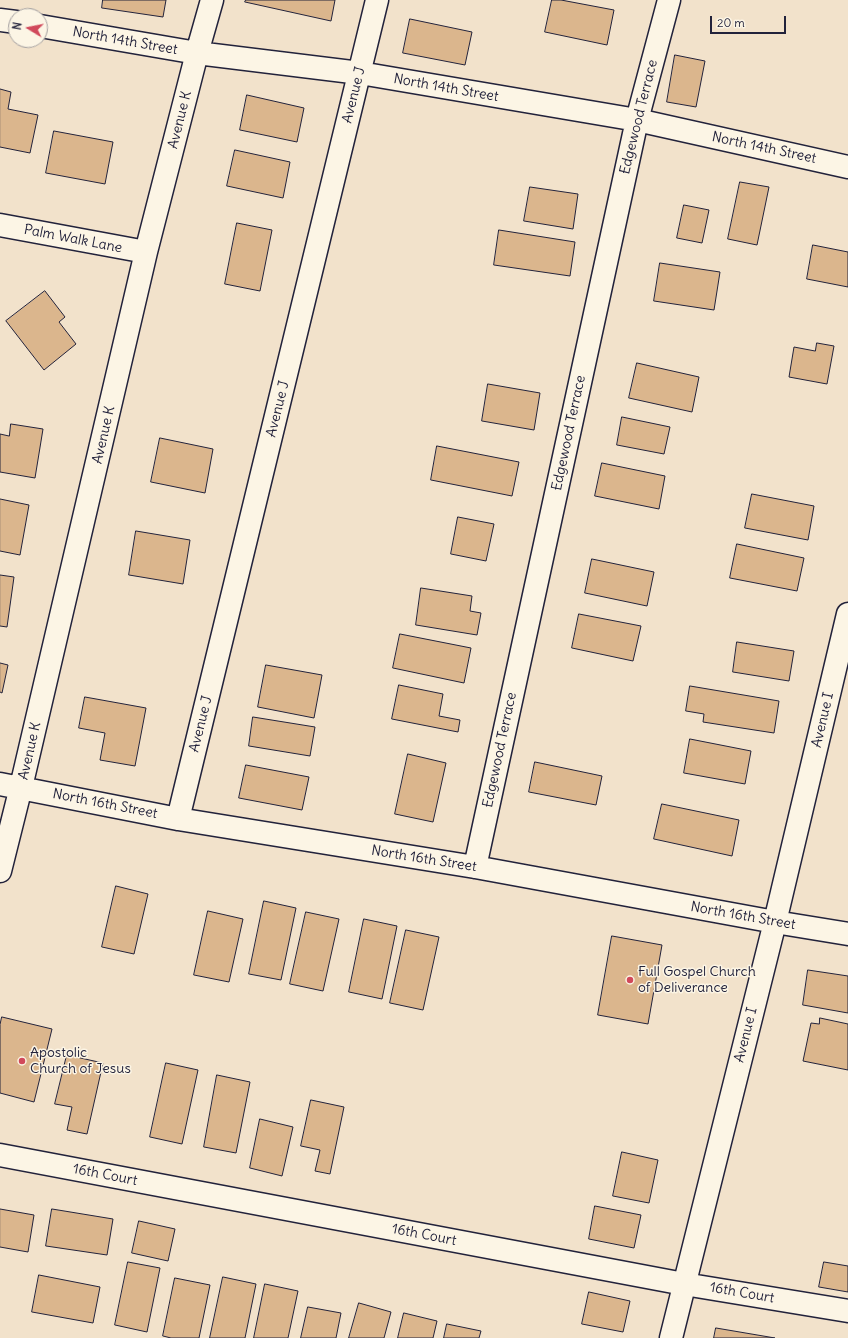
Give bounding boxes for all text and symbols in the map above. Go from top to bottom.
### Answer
north arrow [8,8,48,48]
scale bar [712,8,788,34]
text: 20 m [717,15,745,30]
text: N [10,21,25,31]
street label: North 14th Street [71,23,179,59]
street label: Edgewood Terrace [617,58,661,176]
street label: Avenue J [339,65,369,125]
street label: North 14th Street [392,70,500,106]
street label: Avenue K [165,89,195,151]
street label: North 14th Street [710,129,818,167]
street label: Palm Walk Lane [22,221,124,257]
street label: Edgewood Terrace [549,374,589,492]
street label: Avenue J [263,379,293,439]
street label: Avenue K [89,404,119,466]
street label: Edgewood Terrace [480,691,520,809]
street label: Avenue I [808,691,838,749]
street label: Avenue J [186,694,216,754]
street label: Avenue K [15,720,45,782]
street label: North 16th Street [51,786,159,822]
street label: North 16th Street [370,842,478,876]
street label: North 16th Street [689,898,797,934]
place label: Full Gospel Church of Deliverance [638,964,756,996]
marker: Full Gospel Church of Deliverance [625,975,635,985]
street label: Avenue I [731,1006,761,1064]
place label: Apostolic Church of Jesus [30,1045,131,1078]
marker: Apostolic Church of Jesus [17,1056,27,1066]
street label: 16th Court [71,1161,139,1189]
street label: 16th Court [390,1221,458,1249]
street label: 16th Court [708,1279,776,1307]

